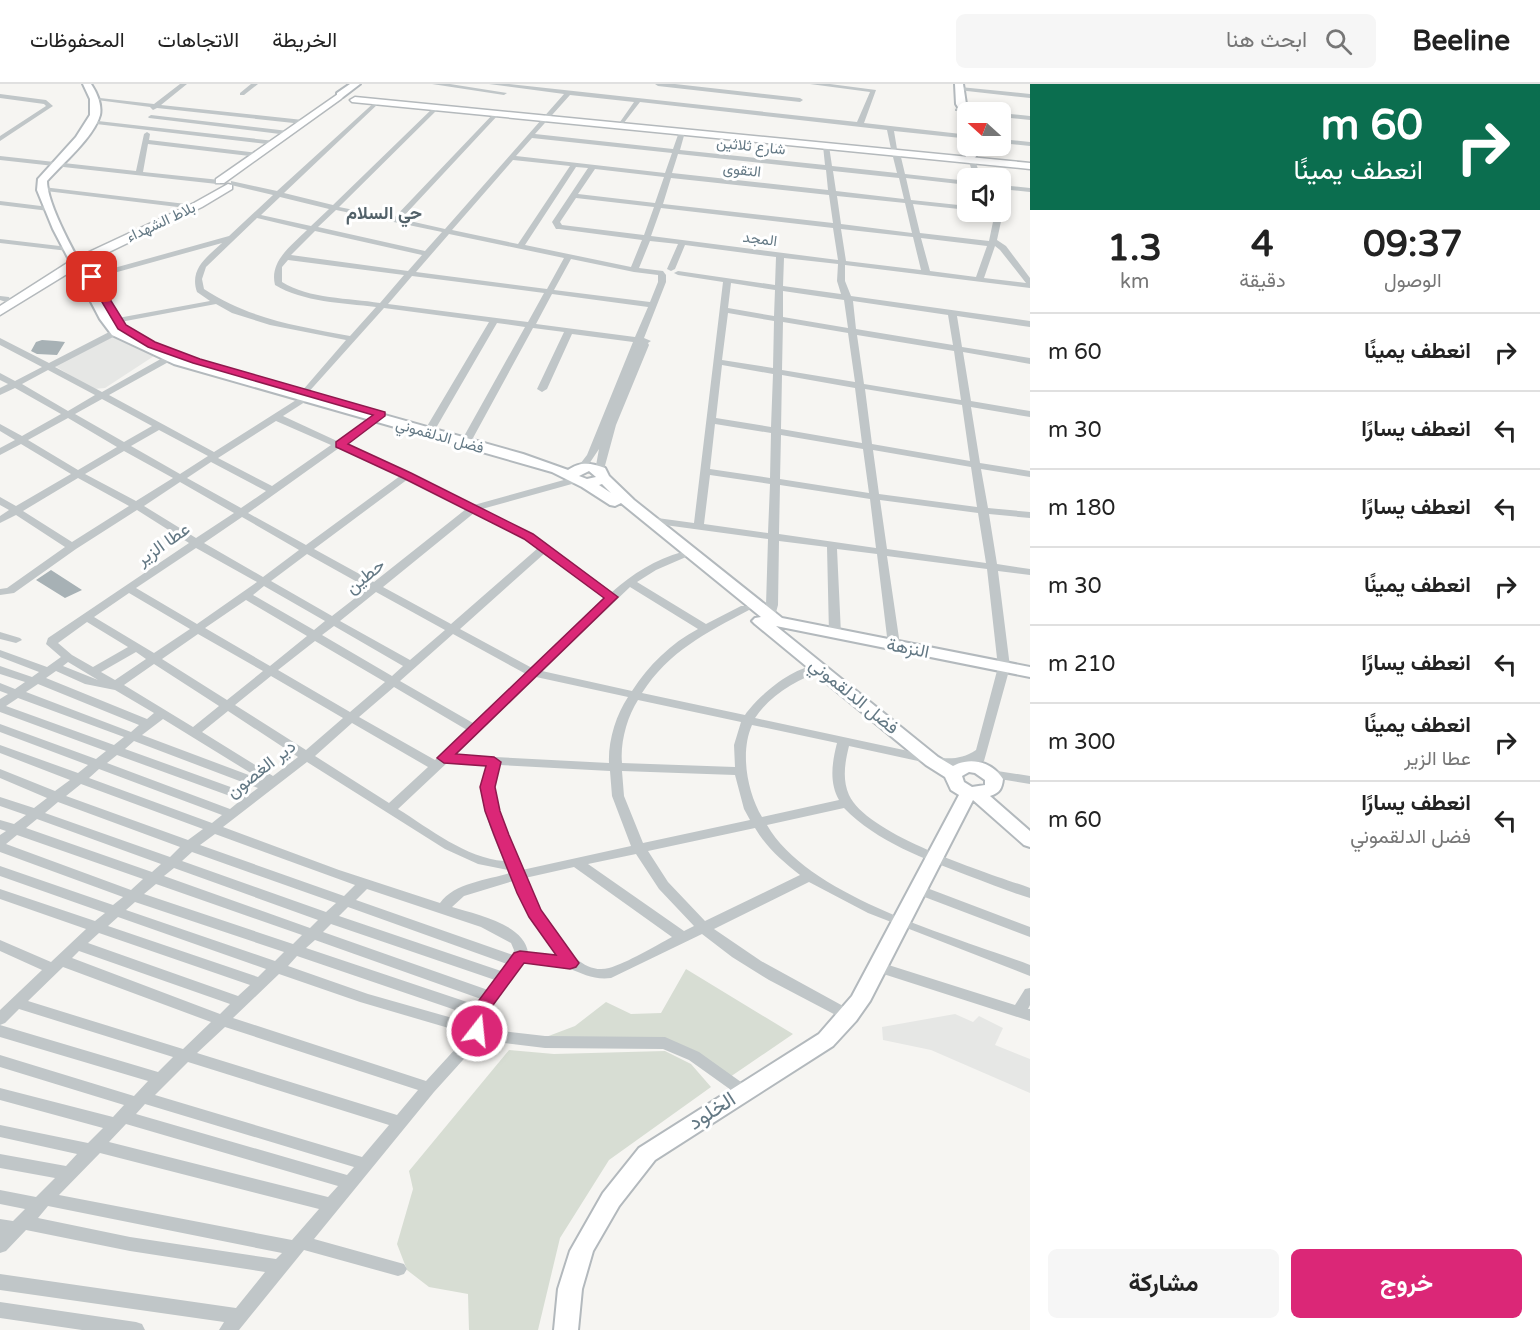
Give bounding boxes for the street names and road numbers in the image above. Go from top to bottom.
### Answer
street label: شارع ثلاثين [715,133,787,161]
street label: التقوى [722,159,762,182]
street label: بلاط الشهداء [124,198,198,246]
street label: المجد [742,228,778,250]
street label: فضل الدلقموني [393,415,486,461]
street label: عطا الزير [131,518,194,571]
street label: حطين [341,553,389,599]
street label: النزهة [885,633,931,663]
street label: فضل الدلقموني [802,653,903,742]
street label: دير الغصون [222,735,300,803]
street label: الخلود [684,1087,740,1135]

